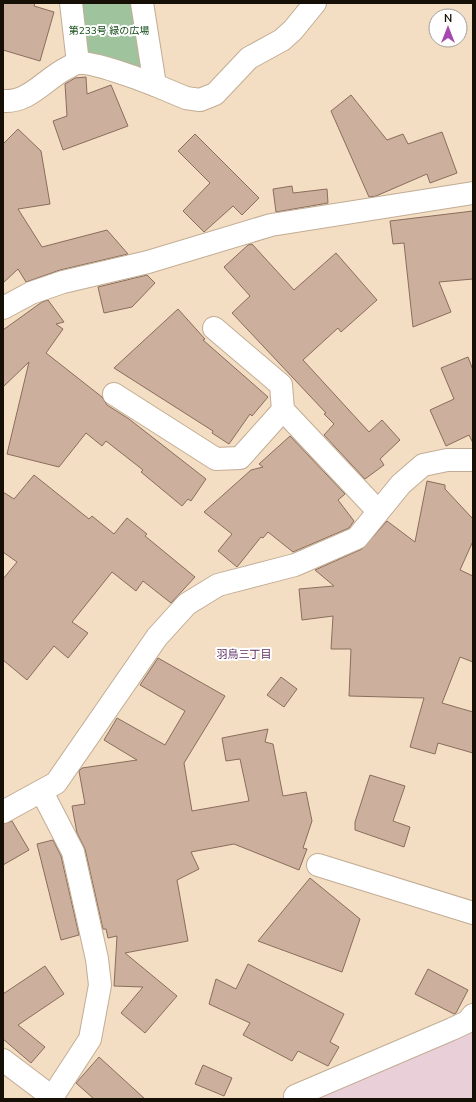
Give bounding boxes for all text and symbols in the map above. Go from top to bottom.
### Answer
north arrow [428,8,468,48]
text: N [444,11,452,26]
park label: 第233号 緑の広場 [69,24,149,38]
district label: 羽鳥三丁目 [217,647,272,662]

